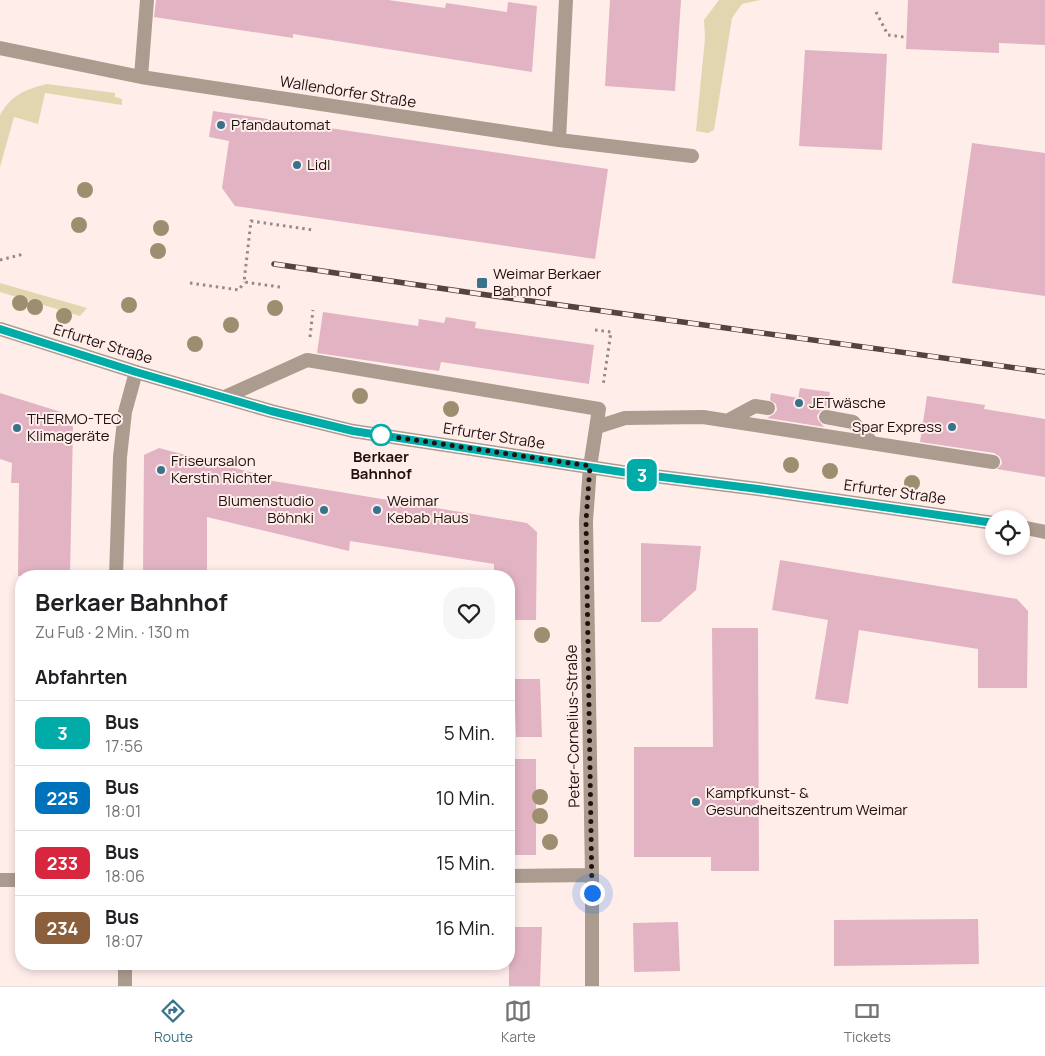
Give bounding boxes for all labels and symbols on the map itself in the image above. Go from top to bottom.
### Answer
street label: Wallendorfer Straße [278,70,418,113]
place label: Pfandautomat [231,114,331,135]
marker: Pfandautomat [215,119,227,131]
place label: Lidl [307,154,331,175]
marker: Lidl [291,159,303,171]
place label: Weimar Berkaer Bahnhof [493,263,602,301]
marker: Weimar Berkaer Bahnhof [475,276,489,290]
street label: Erfurter Straße [51,318,156,369]
place label: JETwäsche [809,392,886,413]
marker: JETwäsche [793,397,805,409]
place label: THERMO-TEC Klimageräte [27,408,122,446]
place label: Spar Express [852,416,942,437]
street label: Erfurter Straße [442,417,547,454]
marker: Spar Express [946,421,958,433]
marker: THERMO-TEC Klimageräte [11,422,23,434]
marker: Berkaer Bahnhof [370,424,392,446]
place label: Berkaer Bahnhof [350,446,412,484]
place label: Friseursalon Kerstin Richter [171,450,273,488]
line badge: 3 [626,459,658,491]
marker: Friseursalon Kerstin Richter [155,464,167,476]
street label: Erfurter Straße [843,474,948,509]
place label: Blumenstudio Böhnki [218,490,314,528]
place label: Weimar Kebab Haus [387,490,469,528]
marker: Blumenstudio Böhnki [318,504,330,516]
marker: Weimar Kebab Haus [371,504,383,516]
street label: Peter-Cornelius-Straße [561,644,584,808]
place label: Kampfkunst- & Gesundheitszentrum Weimar [706,782,908,820]
marker: Kampfkunst- & Gesundheitszentrum Weimar [690,796,702,808]
your location [580,881,605,906]

